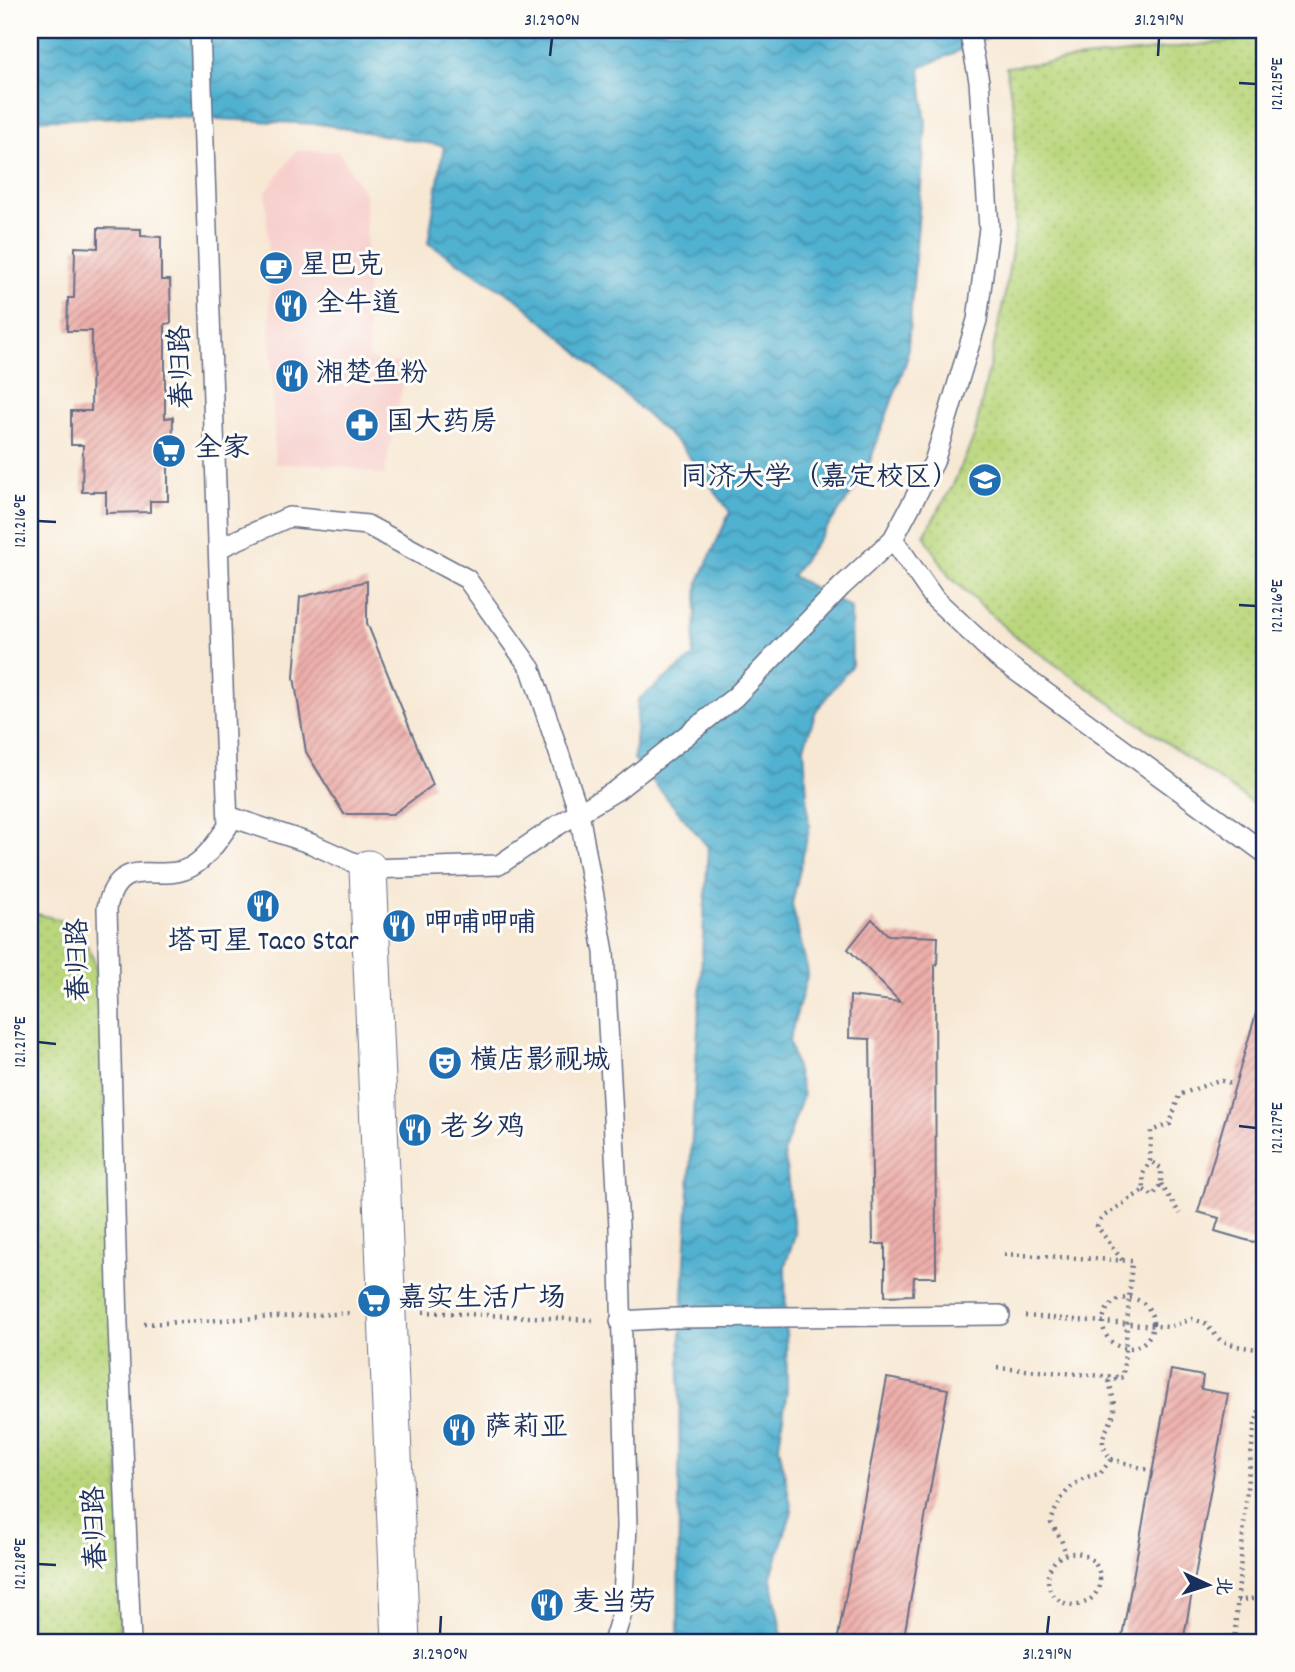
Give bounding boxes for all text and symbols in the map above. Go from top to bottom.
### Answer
text: 31.290°N [524,9,580,34]
text: 31.291°N [1134,9,1184,34]
text: 121.215°E [1266,58,1291,110]
place label: 星巴克 [300,248,384,288]
cafe icon: 星巴克 [257,249,295,287]
place label: 全牛道 [316,286,400,326]
restaurant icon: 全牛道 [272,287,310,325]
street label: 春归路 [163,324,205,410]
place label: 湘楚鱼粉 [316,356,428,396]
restaurant icon: 湘楚鱼粉 [273,357,311,395]
place label: 国大药房 [386,405,498,445]
pharmacy icon: 国大药房 [343,406,381,444]
place label: 全家 [194,431,250,471]
supermarket icon: 全家 [150,432,188,470]
place label: 同济大学（嘉定校区） [680,460,960,500]
school or university icon: 同济大学（嘉定校区） [966,461,1004,499]
text: 121.216°E [9,494,34,548]
text: 121.216°E [1266,579,1291,633]
restaurant icon: 塔可星 Taco Star [244,887,282,925]
place label: 呷哺呷哺 [424,906,536,946]
restaurant icon: 呷哺呷哺 [380,907,418,945]
street label: 春归路 [60,918,102,1002]
place label: 塔可星 Taco Star [167,924,359,964]
text: 121.217°E [9,1016,34,1068]
place label: 横店影视城 [470,1043,610,1083]
theatre icon: 横店影视城 [426,1044,464,1082]
text: 121.217°E [1266,1102,1291,1154]
place label: 老乡鸡 [440,1110,524,1150]
restaurant icon: 老乡鸡 [396,1111,434,1149]
place label: 嘉实生活广场 [398,1281,566,1321]
supermarket icon: 嘉实生活广场 [355,1282,393,1320]
place label: 萨莉亚 [484,1410,568,1450]
restaurant icon: 萨莉亚 [440,1411,478,1449]
street label: 春归路 [77,1485,119,1571]
text: 121.218°E [9,1538,34,1590]
north arrow [1172,1550,1242,1620]
text: 北 [1207,1576,1236,1596]
place label: 麦当劳 [572,1585,656,1625]
restaurant icon: 麦当劳 [528,1586,566,1624]
text: 31.290°N [412,1643,468,1668]
text: 31.291°N [1022,1643,1072,1668]

